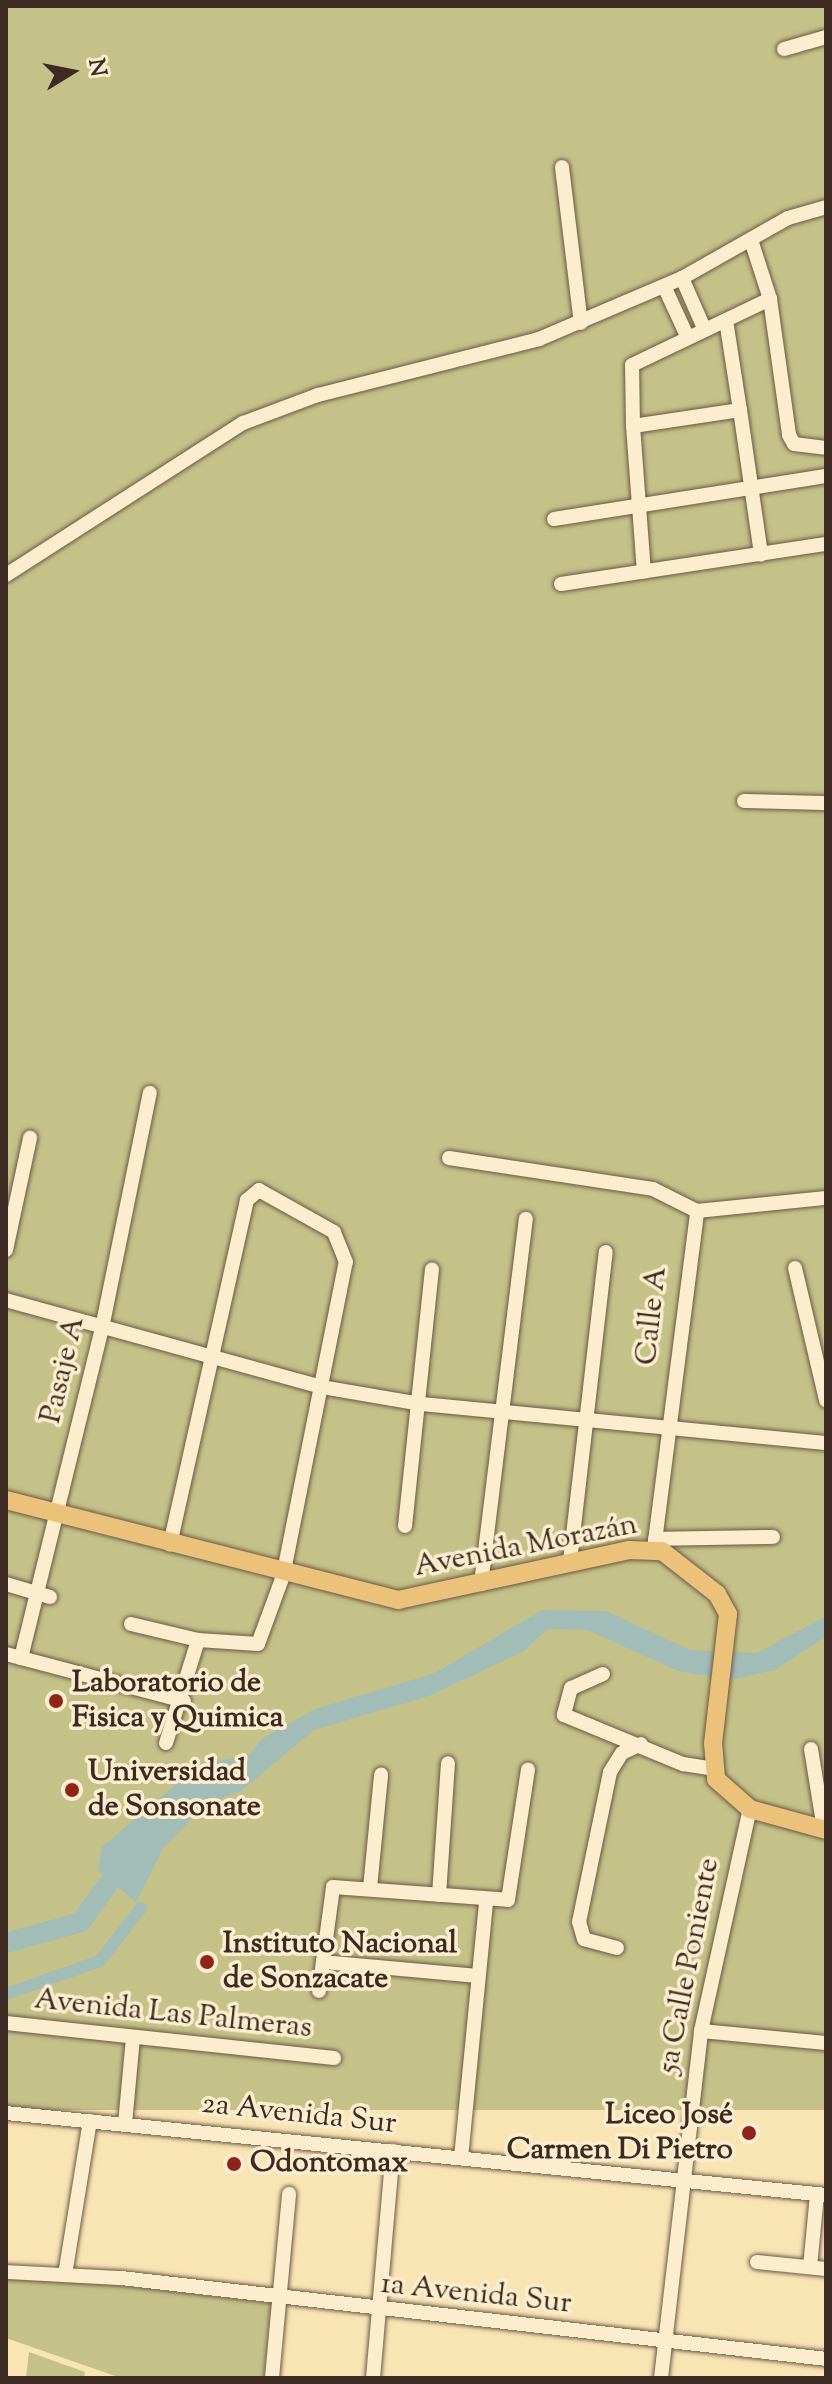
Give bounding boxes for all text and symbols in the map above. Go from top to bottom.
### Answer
north arrow [32,32,112,112]
text: N [78,56,113,79]
street label: Calle A [630,1265,676,1367]
street label: Pasaje A [34,1313,94,1427]
street label: Avenida Morazán [411,1508,641,1586]
place label: Laboratorio de Fisica y Quimica [72,1666,283,1736]
marker: Laboratorio de Fisica y Quimica [47,1692,65,1710]
place label: Universidad de Sonsonate [88,1755,261,1826]
marker: Universidad de Sonsonate [63,1781,81,1799]
street label: 5a Calle Poniente [651,1855,729,2077]
place label: Instituto Nacional de Sonzacate [223,1927,457,1998]
marker: Instituto Nacional de Sonzacate [198,1953,216,1971]
street label: Avenida Las Palmeras [32,1983,314,2047]
street label: 2a Avenida Sur [200,2087,398,2143]
place label: Liceo José Carmen Di Pietro [507,2098,733,2168]
marker: Liceo José Carmen Di Pietro [740,2124,758,2142]
place label: Odontomax [250,2146,408,2182]
marker: Odontomax [225,2155,243,2173]
street label: 1a Avenida Sur [379,2267,573,2323]

